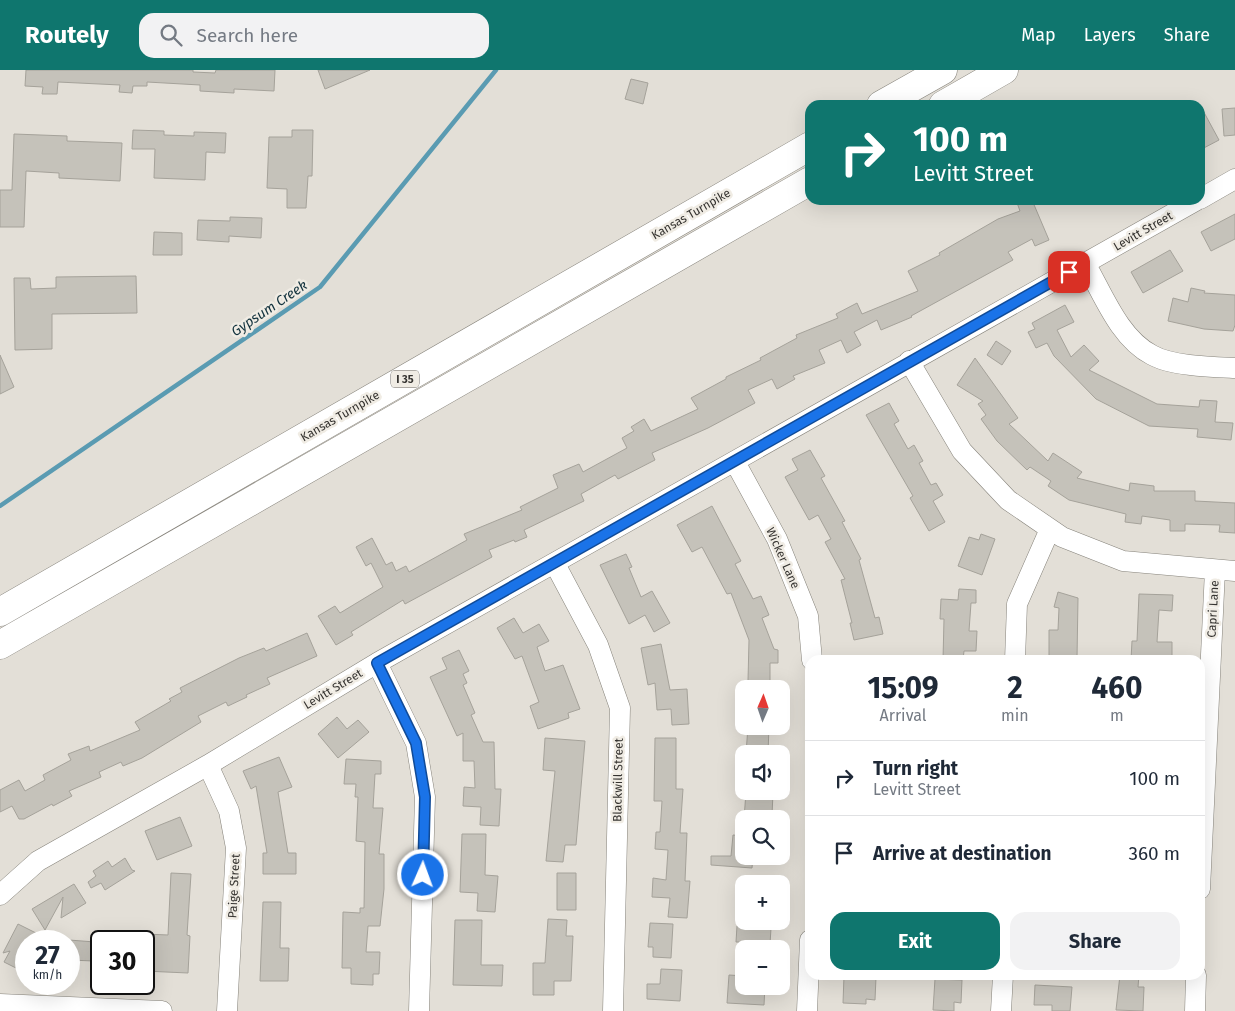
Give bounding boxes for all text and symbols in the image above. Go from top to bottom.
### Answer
search box [139,13,489,58]
text: Routely [25,21,109,49]
icon: search [157,21,185,49]
text: Search here [197,24,298,47]
text: Map [1021,24,1056,46]
text: Layers [1084,24,1136,46]
text: Share [1164,24,1210,46]
text: 100 m [913,118,1008,160]
icon: right [830,120,895,185]
text: Levitt Street [913,160,1034,187]
street label: Kansas Turnpike [649,186,733,242]
street label: Levitt Street [1111,208,1176,254]
pin [1048,251,1090,293]
icon: arrive [1055,258,1083,286]
water label: Gypsum Creek [228,277,311,340]
road number: I 35 [391,370,419,388]
street label: Kansas Turnpike [298,388,382,444]
street label: Wicker Lane [763,525,803,591]
street label: Capri Lane [1205,580,1221,638]
street label: Levitt Street [301,666,365,712]
text: 15:09 [867,670,939,706]
text: 2 [1007,670,1023,706]
text: 460 [1091,670,1143,706]
north arrow [735,680,790,735]
map controls [735,680,790,995]
text: Arrival [880,706,926,725]
text: min [1001,706,1029,725]
text: m [1110,706,1124,725]
street label: Blackwill Street [610,737,626,822]
button: sound [735,745,790,800]
text: Turn right [873,757,958,780]
icon: right [830,764,858,792]
text: 100 m [1129,767,1180,790]
text: Levitt Street [873,780,961,799]
button: search [735,810,790,865]
icon: arrive [830,839,858,867]
text: Arrive at destination [873,842,1052,865]
text: 360 m [1128,842,1180,865]
position arrow [396,848,448,900]
street label: Paige Street [225,853,243,919]
button: + [735,875,790,930]
button: Exit [830,912,1000,970]
button: Share [1010,912,1180,970]
speed limit sign: 30 [90,930,155,995]
button: − [735,940,790,995]
text: 27 [35,941,60,971]
text: km/h [33,968,62,982]

